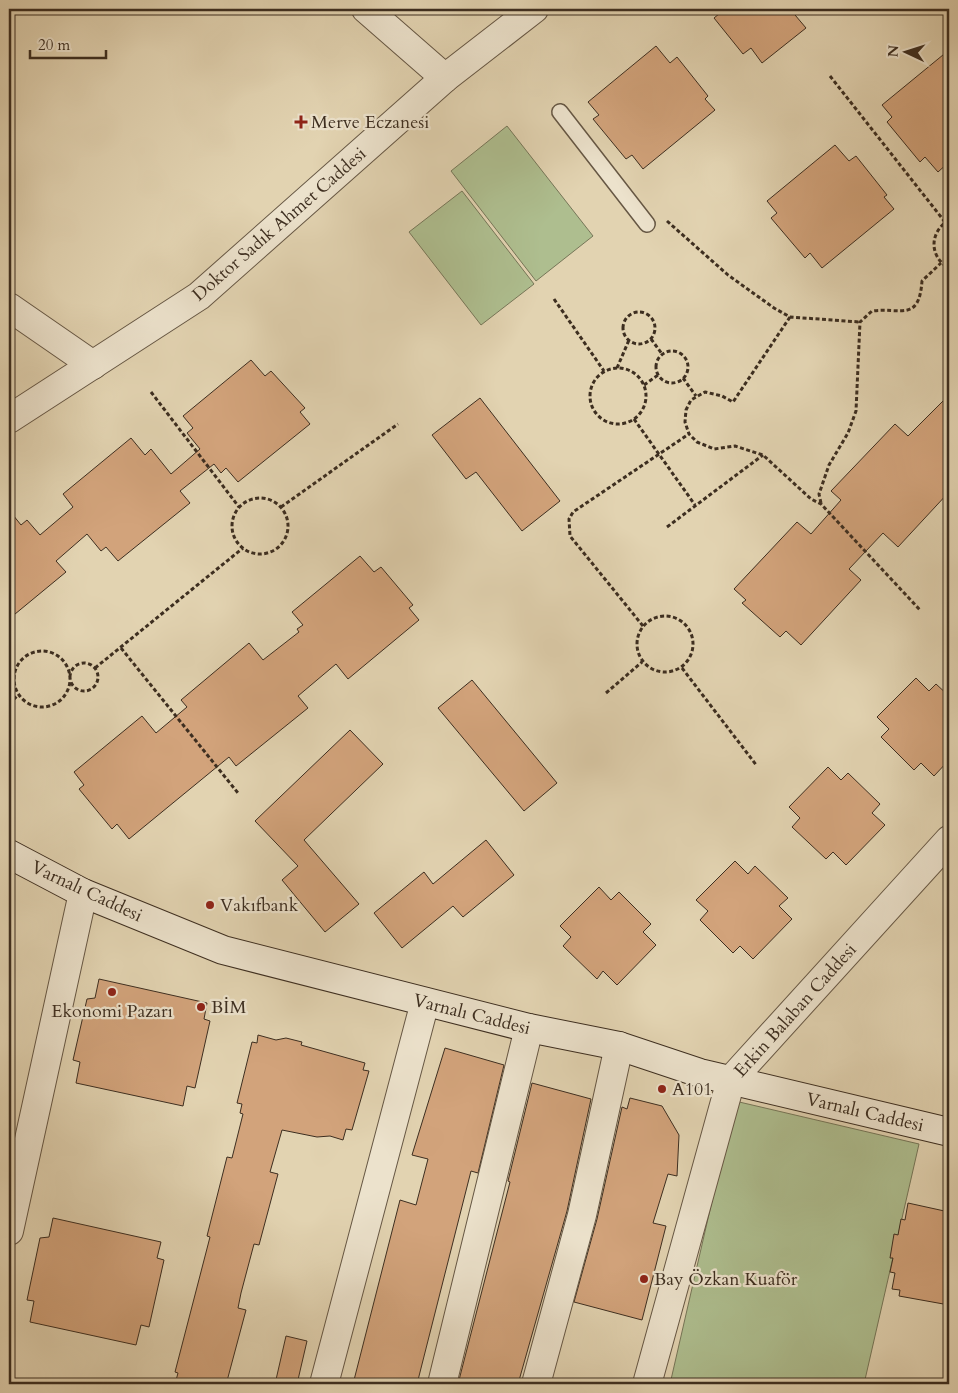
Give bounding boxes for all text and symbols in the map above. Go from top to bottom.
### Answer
scale bar [30,28,106,60]
north arrow [880,28,930,78]
text: 20 m [38,35,70,55]
text: N [884,44,903,58]
place label: Merve Eczanesi [311,110,429,135]
marker: Merve Eczanesi [295,116,307,128]
street label: Doktor Sadık Ahmet Caddesi [187,142,372,307]
street label: Varnalı Caddesi [27,855,146,928]
place label: Vakıfbank [220,893,299,918]
marker: Vakıfbank [204,899,216,911]
street label: Erkin Balaban Caddesi [728,938,862,1083]
marker: Ekonomi Pazarı [106,986,118,998]
street label: Varnalı Caddesi [411,988,533,1041]
place label: BİM [211,995,246,1020]
place label: Ekonomi Pazarı [51,999,173,1024]
marker: BİM [195,1001,207,1013]
place label: A101 [672,1077,712,1102]
marker: A101 [656,1083,668,1095]
street label: Varnalı Caddesi [804,1087,926,1138]
place label: Bay Özkan Kuaför [654,1267,798,1292]
marker: Bay Özkan Kuaför [638,1273,650,1285]

